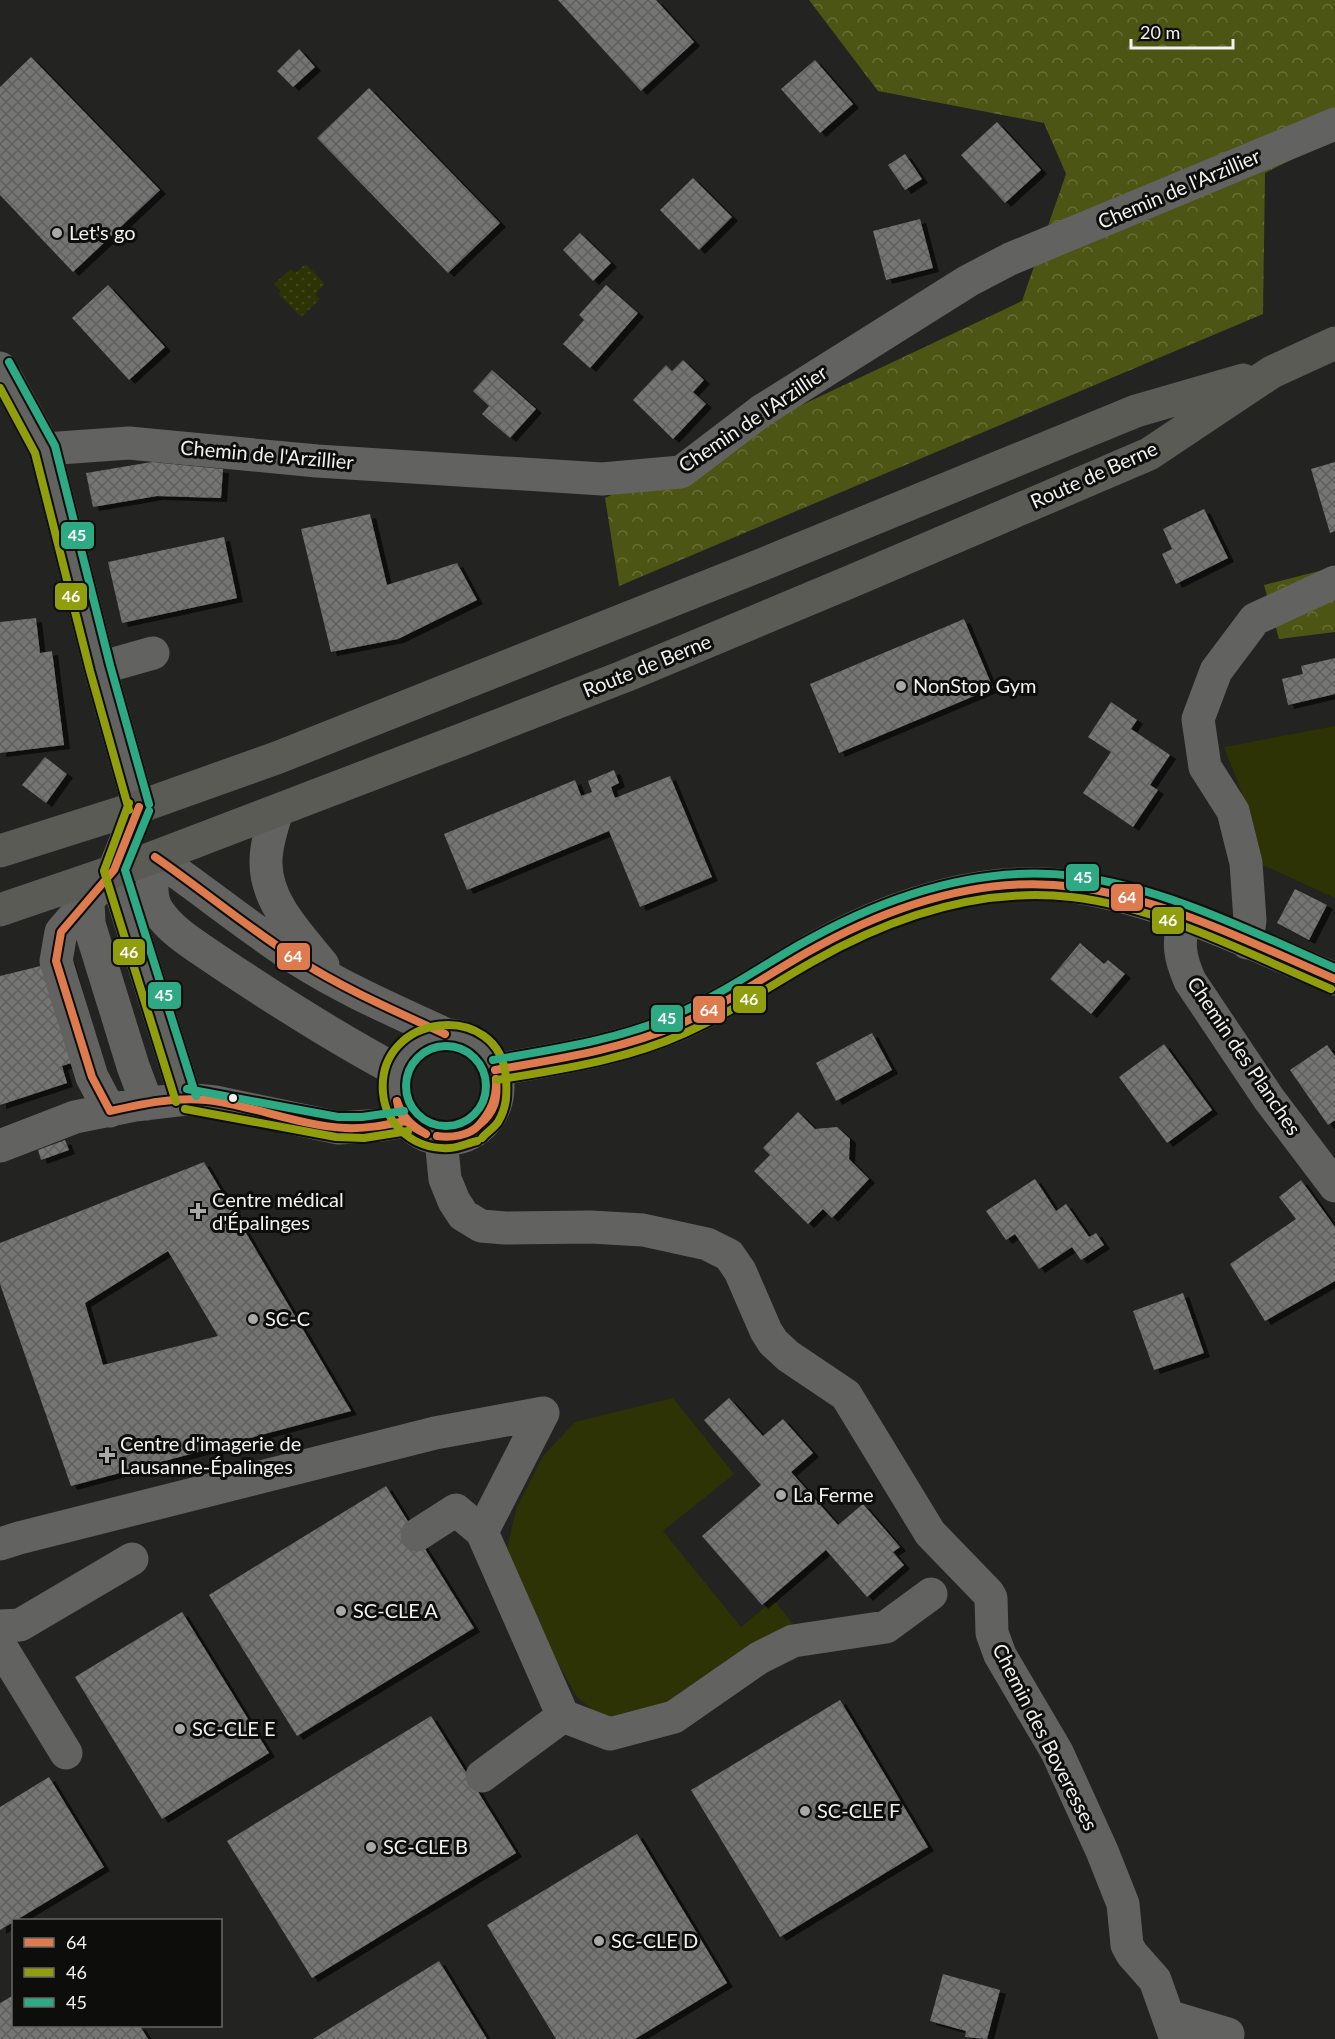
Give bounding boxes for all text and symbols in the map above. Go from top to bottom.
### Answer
scale bar [1131,12,1233,50]
text: 20 m [1140,21,1180,43]
street label: Chemin de l'Arzillier [1094,143,1264,233]
place label: Let's go [69,220,135,244]
marker: Let's go [50,226,64,240]
street label: Chemin de l'Arzillier [674,359,832,477]
street label: Chemin de l'Arzillier [179,434,355,474]
street label: Route de Berne [1026,435,1161,513]
line badge: 45 [60,521,95,550]
text: 45 [68,525,86,544]
line badge: 46 [54,582,88,611]
text: 46 [62,586,80,605]
street label: Route de Berne [579,628,714,702]
place label: NonStop Gym [913,673,1036,697]
marker: NonStop Gym [894,679,908,693]
line badge: 45 [1065,863,1100,892]
text: 45 [1074,867,1092,886]
line badge: 64 [1110,883,1144,912]
text: 64 [1118,887,1136,906]
line badge: 46 [1151,906,1185,935]
text: 46 [1159,910,1177,929]
line badge: 46 [112,938,146,966]
text: 46 [120,942,138,961]
line badge: 64 [276,942,311,971]
text: 64 [284,946,302,965]
street label: Chemin des Planches [1183,972,1307,1139]
line badge: 45 [147,981,182,1010]
text: 45 [155,985,173,1004]
line badge: 46 [732,985,767,1014]
text: 46 [740,989,758,1008]
line badge: 64 [692,995,726,1024]
text: 64 [700,1000,718,1019]
line badge: 45 [650,1004,684,1033]
text: 45 [658,1008,676,1027]
unlabelled marker [227,1092,239,1104]
place label: Centre médical d'Épalinges [212,1187,344,1234]
marker: Centre médical d'Épalinges [189,1202,207,1220]
place label: SC-C [265,1306,310,1330]
marker: SC-C [246,1312,260,1326]
place label: Centre d'imagerie de Lausanne-Épalinges [120,1431,301,1478]
marker: Centre d'imagerie de Lausanne-Épalinges [98,1446,116,1464]
place label: La Ferme [793,1482,874,1506]
marker: La Ferme [774,1488,788,1502]
place label: SC-CLE A [353,1598,438,1622]
marker: SC-CLE A [334,1604,348,1618]
street label: Chemin des Boveresses [988,1639,1103,1834]
place label: SC-CLE E [192,1716,276,1740]
marker: SC-CLE E [173,1722,187,1736]
place label: SC-CLE F [817,1798,900,1822]
marker: SC-CLE F [798,1804,812,1818]
place label: SC-CLE B [383,1834,468,1858]
marker: SC-CLE B [364,1840,378,1854]
legend [12,1919,222,2027]
place label: SC-CLE D [611,1928,698,1952]
text: 64 [66,1931,87,1953]
marker: SC-CLE D [592,1934,606,1948]
text: 46 [66,1961,87,1983]
text: 45 [66,1991,87,2013]

